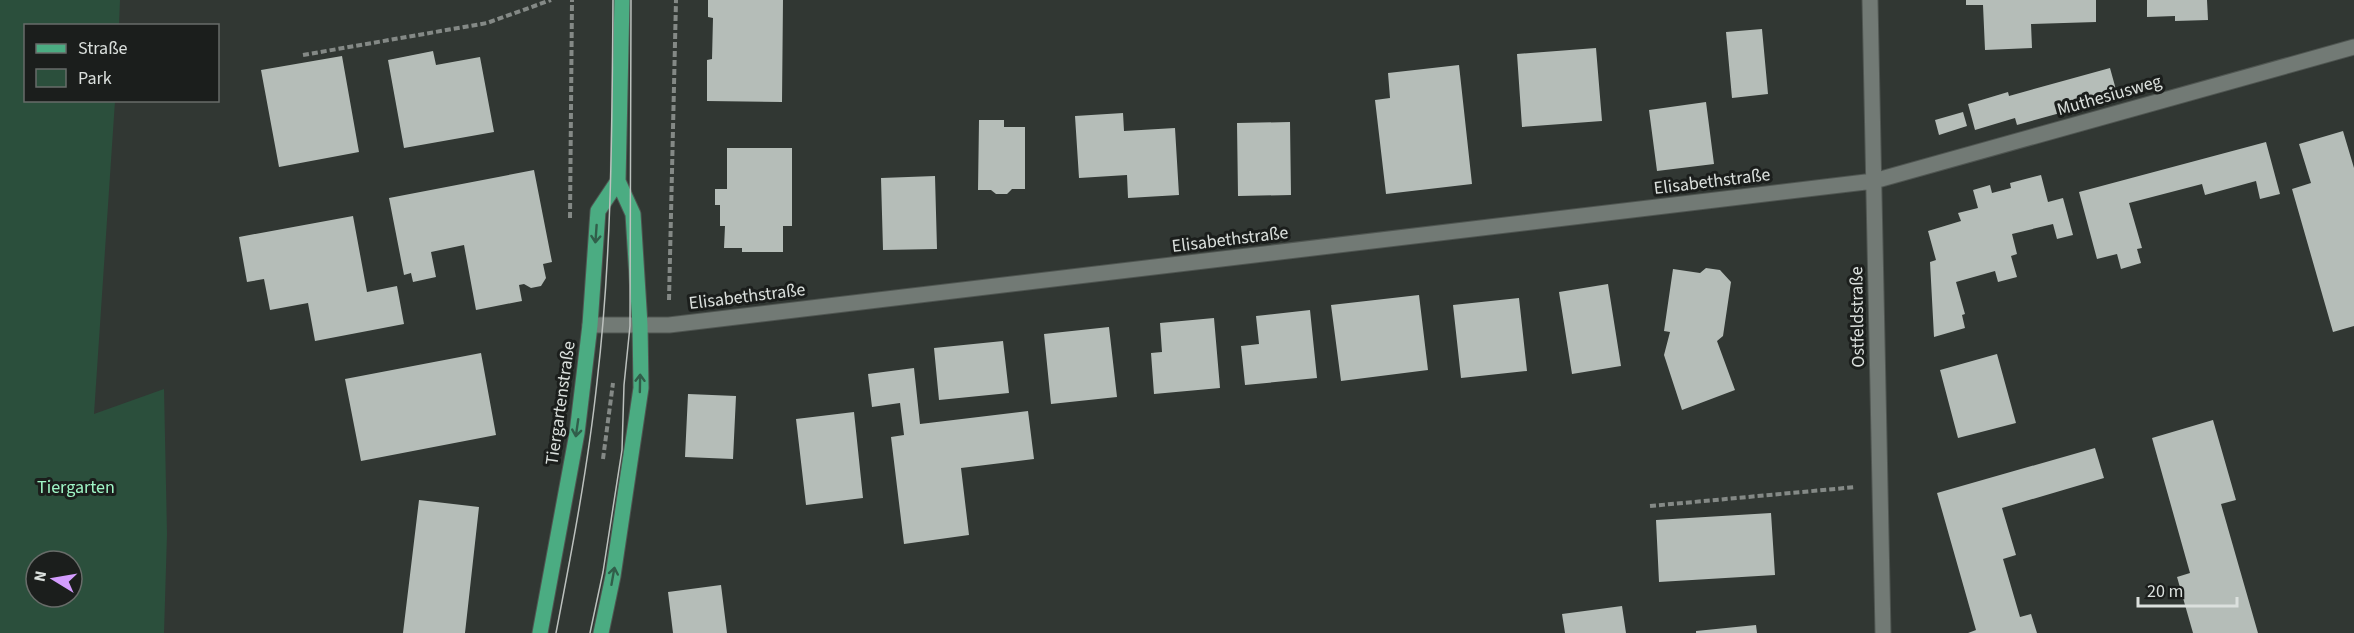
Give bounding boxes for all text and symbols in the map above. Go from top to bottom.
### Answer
legend [24,24,219,102]
text: Straße [78,36,128,61]
text: Park [78,66,112,91]
street label: Muthesiusweg [2054,69,2164,122]
street label: Elisabethstraße [1652,162,1772,201]
street label: Elisabethstraße [1170,220,1290,259]
one-way arrow [590,223,601,243]
street label: Ostfeldstraße [1844,266,1871,368]
street label: Elisabethstraße [687,277,807,316]
street label: Tiergartenstraße [539,339,582,467]
one-way arrow [634,373,646,393]
one-way arrow [572,417,583,437]
park label: Tiergarten [37,475,115,500]
north arrow [24,549,84,609]
one-way arrow [608,566,619,586]
text: N [28,569,52,584]
scale bar [2138,570,2237,608]
text: 20 m [2147,579,2183,604]

